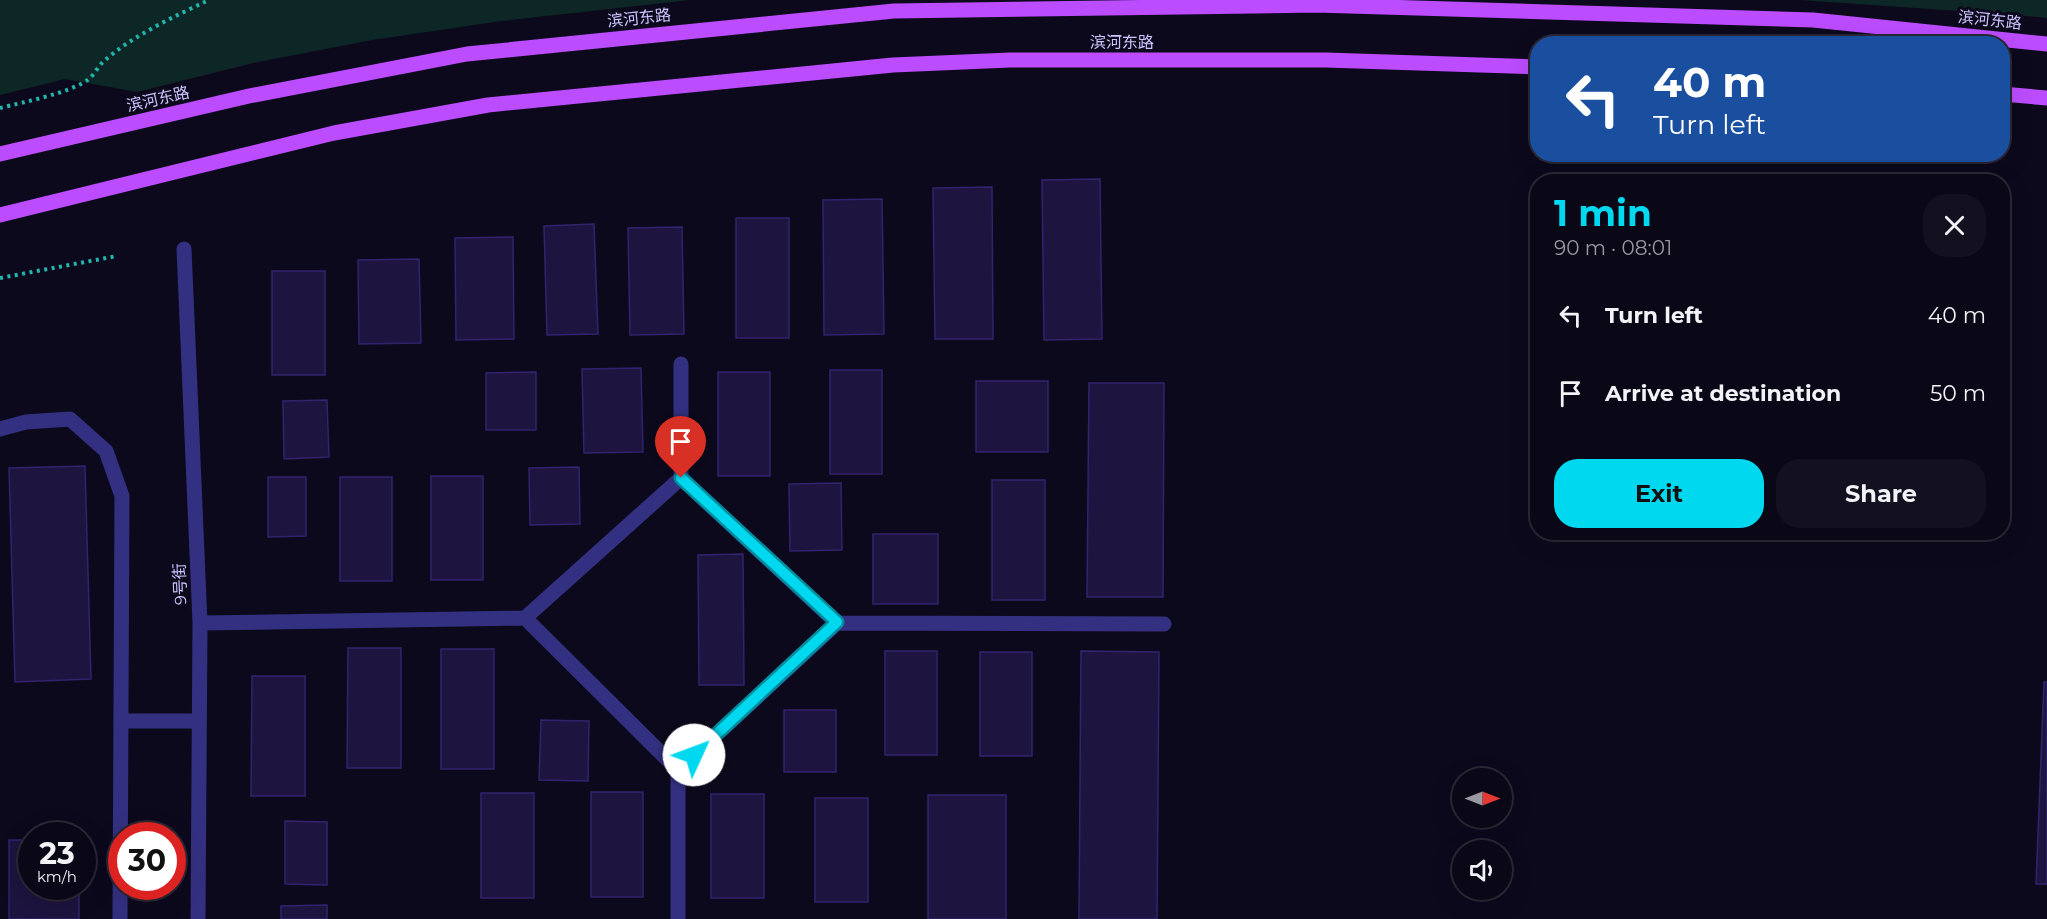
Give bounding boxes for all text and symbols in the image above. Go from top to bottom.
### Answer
street label: 滨河东路 [606,5,672,31]
street label: 滨河东路 [1957,7,2023,33]
street label: 滨河东路 [1090,33,1154,52]
text: 40 m [1653,56,1766,108]
icon: left [1554,60,1632,138]
street label: 滨河东路 [125,83,191,115]
text: Turn left [1653,108,1766,141]
text: 1 min [1554,191,1652,235]
button: close [1923,194,1986,257]
text: 90 m · 08:01 [1554,236,1672,260]
icon: left [1554,299,1587,332]
text: Turn left [1605,302,1703,329]
text: 40 m [1928,302,1986,329]
icon: arrive [1554,377,1587,410]
text: Arrive at destination [1605,380,1841,407]
text: 50 m [1930,380,1986,407]
pin [655,416,706,478]
icon: arrive [664,425,697,458]
button: Exit [1554,459,1764,528]
button: Share [1776,459,1986,528]
street label: 9号街 [170,563,190,605]
position arrow [662,723,726,787]
north arrow [1452,768,1512,828]
map controls [1452,768,1512,900]
speed limit sign: 30 [108,822,186,900]
text: 23 [39,835,75,872]
button: sound [1452,840,1512,900]
text: km/h [37,867,77,886]

